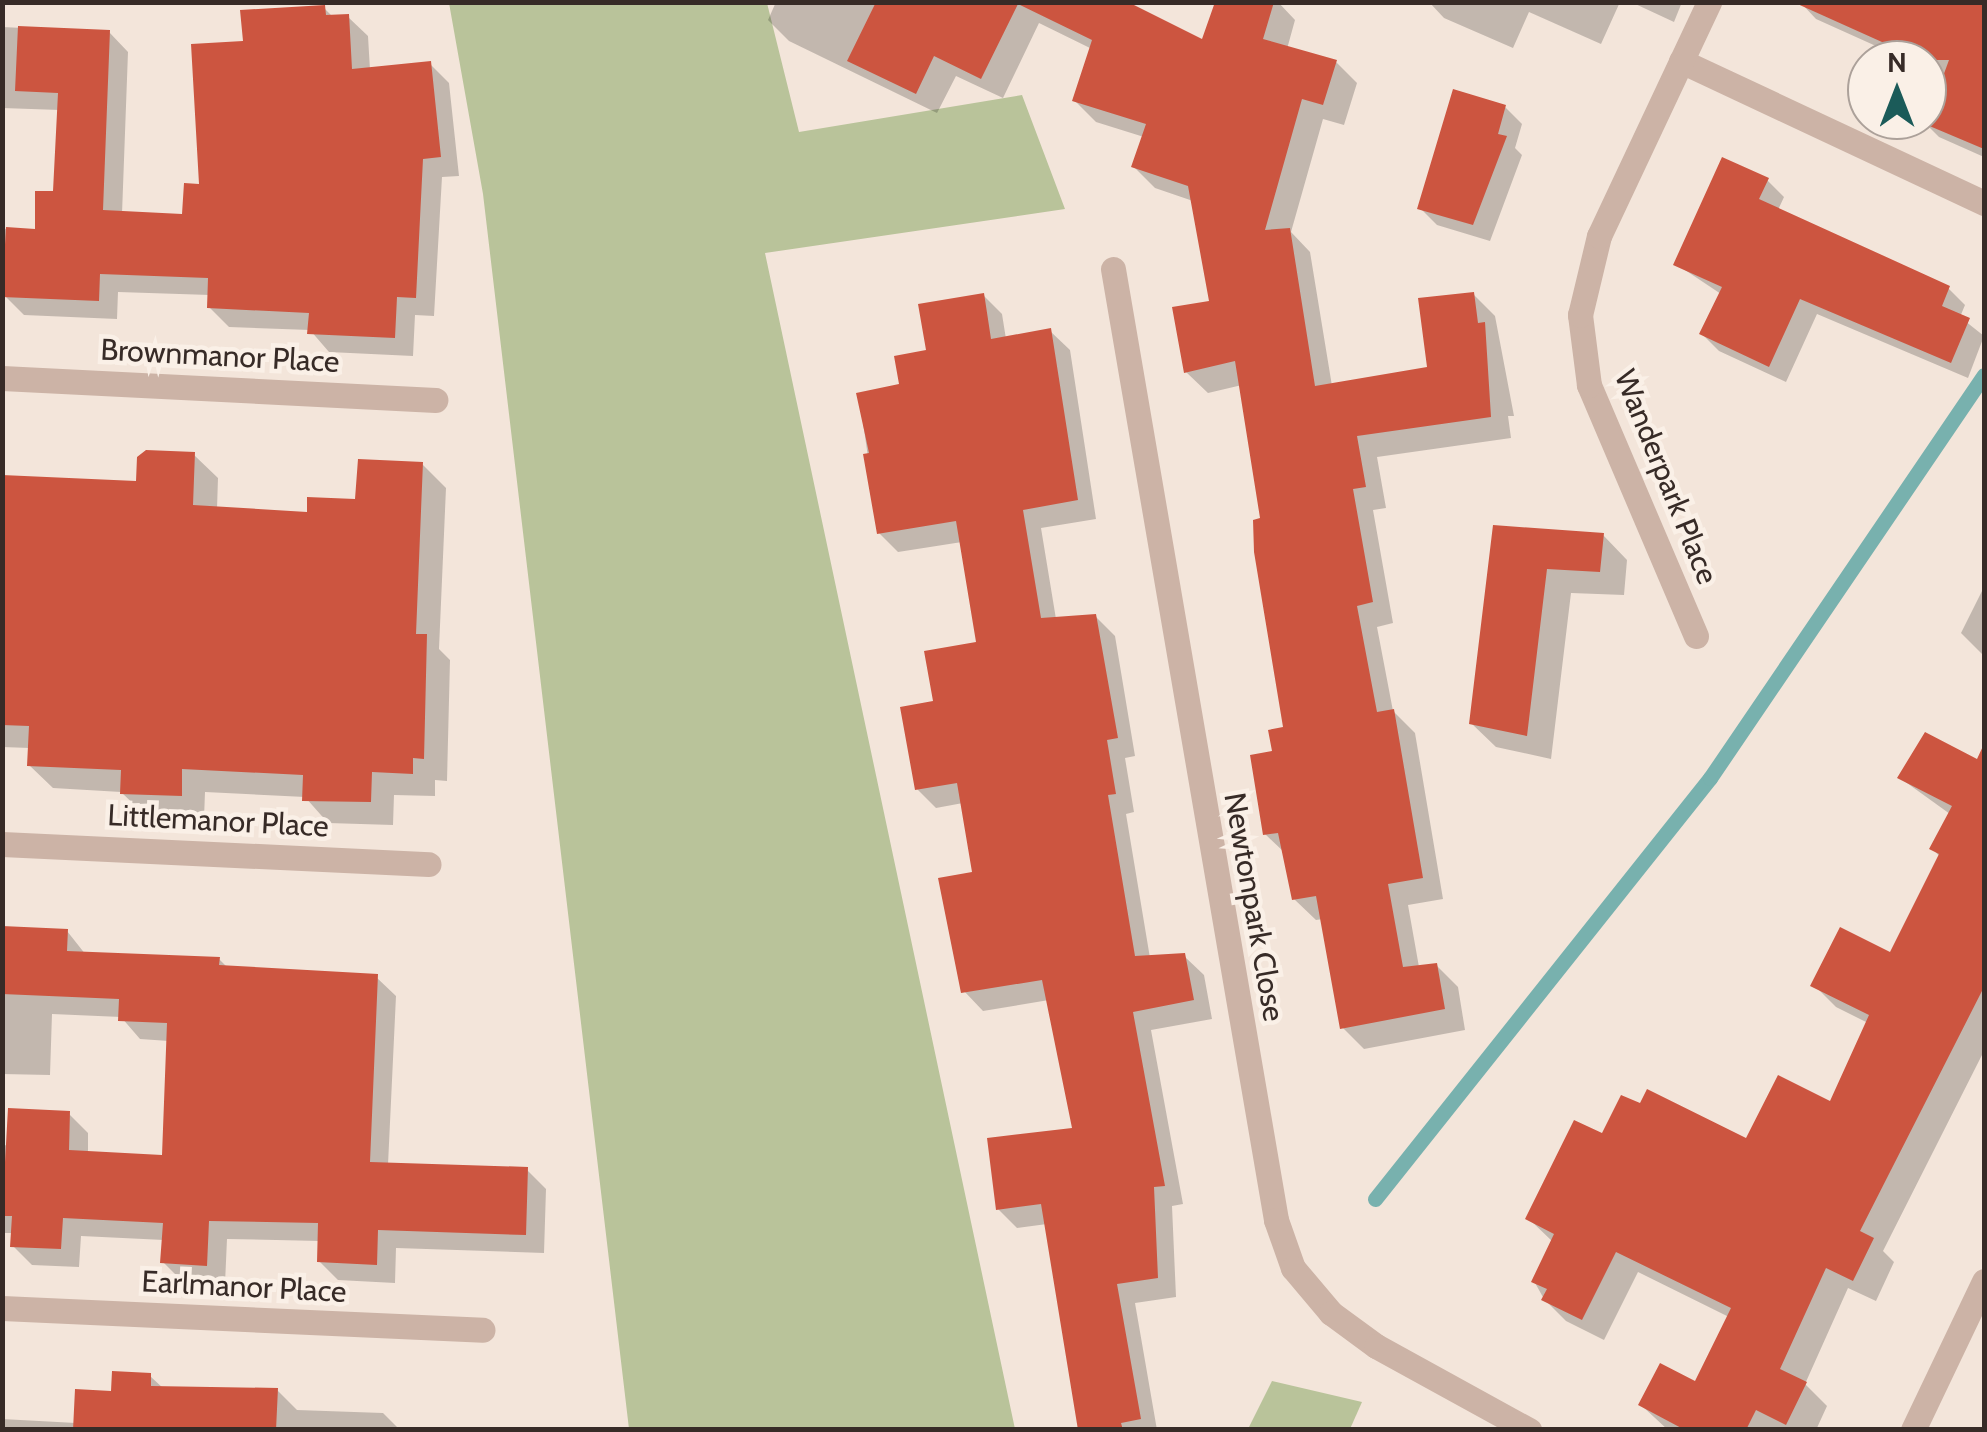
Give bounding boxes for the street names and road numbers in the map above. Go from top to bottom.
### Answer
street label: Brownmanor Place [100,332,340,380]
street label: Wanderpark Place [1607,365,1725,589]
street label: Newtonpark Close [1216,790,1292,1024]
street label: Littlemanor Place [107,797,329,845]
street label: Earlmanor Place [141,1264,347,1310]

